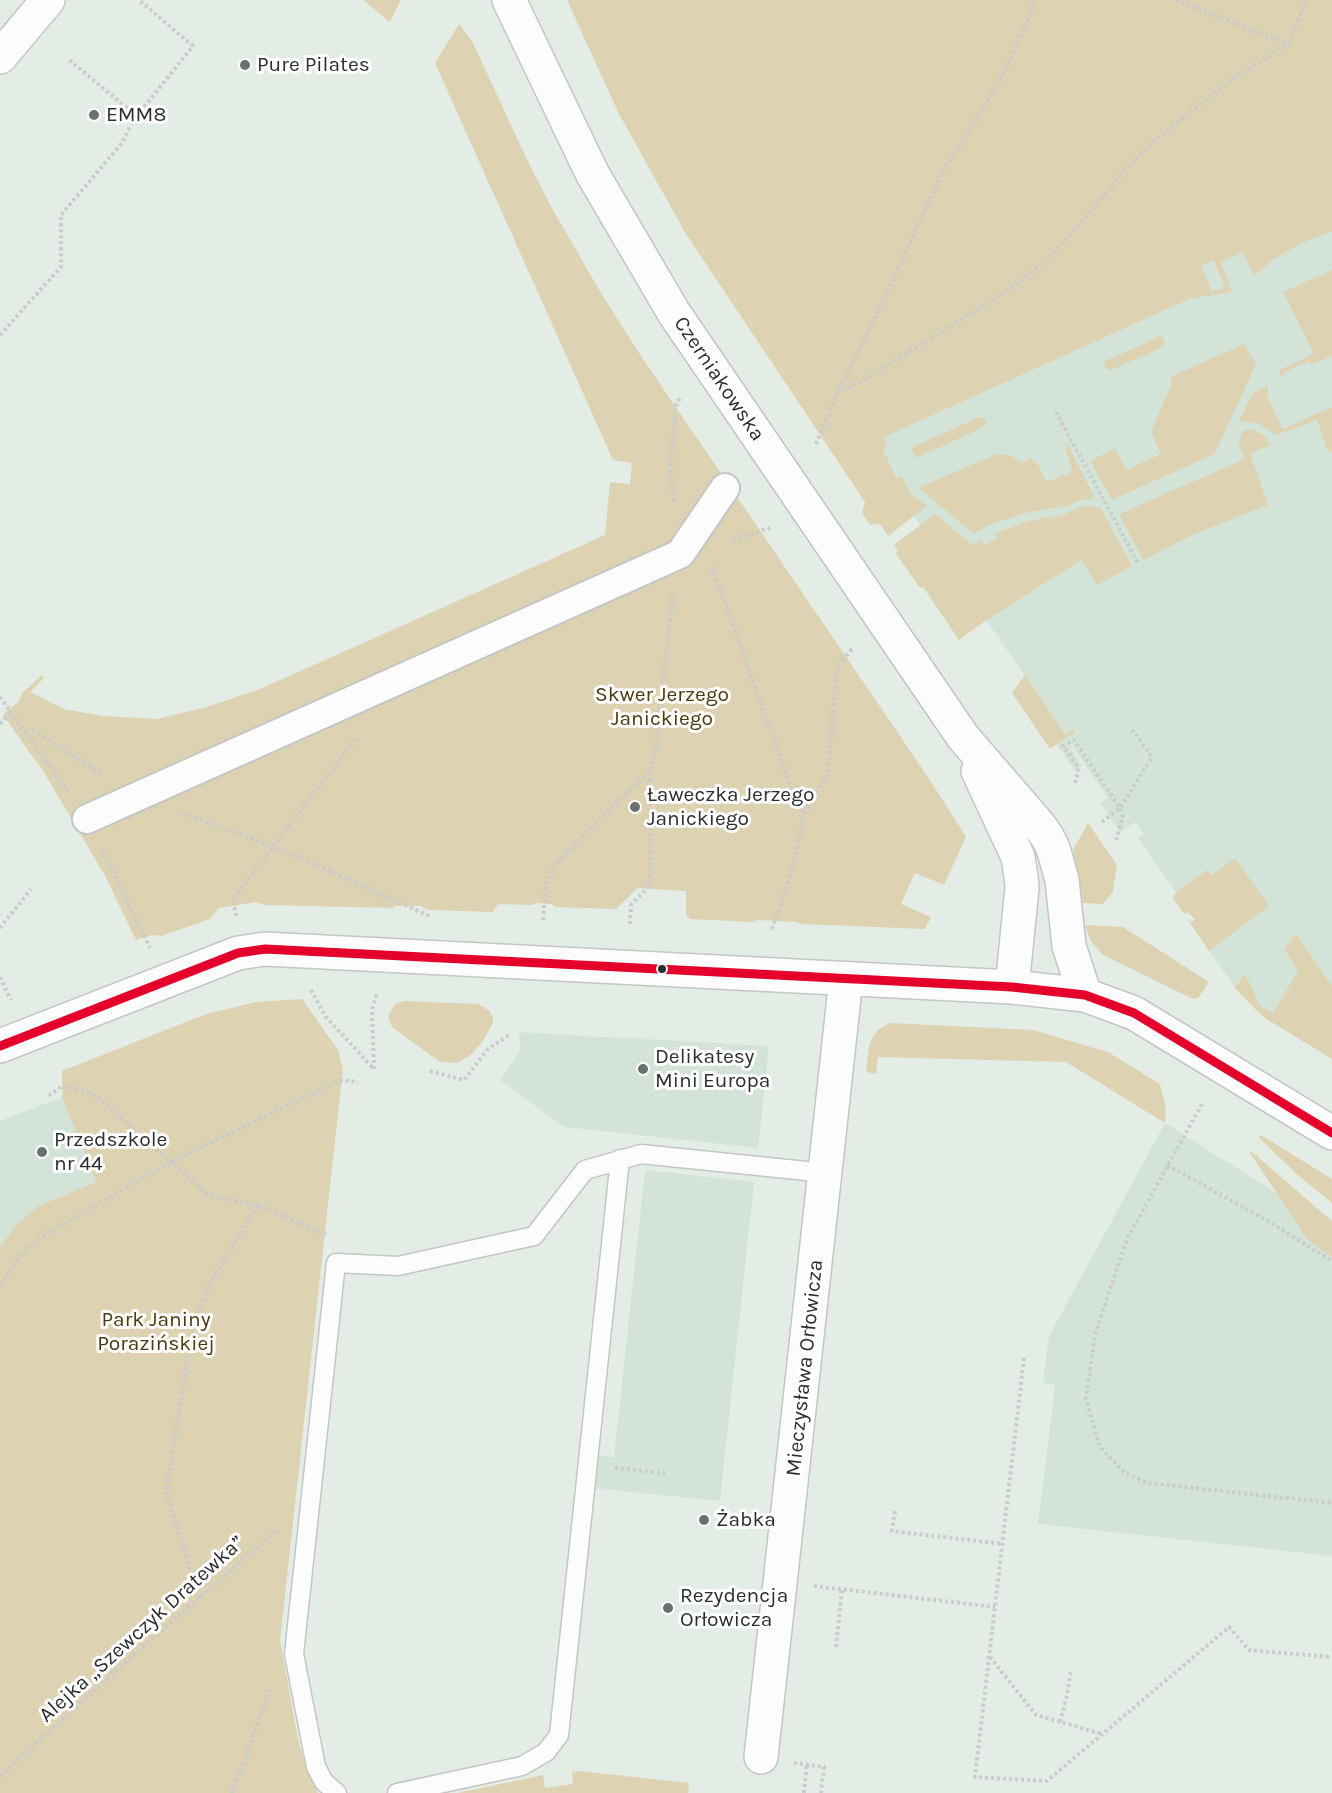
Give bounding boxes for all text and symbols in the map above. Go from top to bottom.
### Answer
place label: Pure Pilates [257,52,370,78]
marker: Pure Pilates [238,58,252,72]
place label: EMM8 [106,102,166,128]
marker: EMM8 [87,108,101,122]
street label: Czerniakowska [668,312,770,446]
park label: Skwer Jerzego Janickiego [595,682,729,732]
place label: Ławeczka Jerzego Janickiego [647,782,814,832]
marker: Ławeczka Jerzego Janickiego [628,800,642,814]
unlabelled marker [656,963,668,975]
place label: Delikatesy Mini Europa [655,1044,770,1094]
marker: Delikatesy Mini Europa [636,1062,650,1076]
place label: Przedszkole nr 44 [54,1127,167,1177]
marker: Przedszkole nr 44 [35,1145,49,1159]
street label: Mieczysława Orłowicza [781,1258,829,1478]
park label: Park Janiny Porazińskiej [97,1307,215,1357]
place label: Żabka [716,1507,776,1533]
marker: Żabka [697,1513,711,1527]
street label: Alejka „Szewczyk Dratewka” [34,1530,250,1728]
place label: Rezydencja Orłowicza [680,1583,788,1633]
marker: Rezydencja Orłowicza [661,1601,675,1615]

